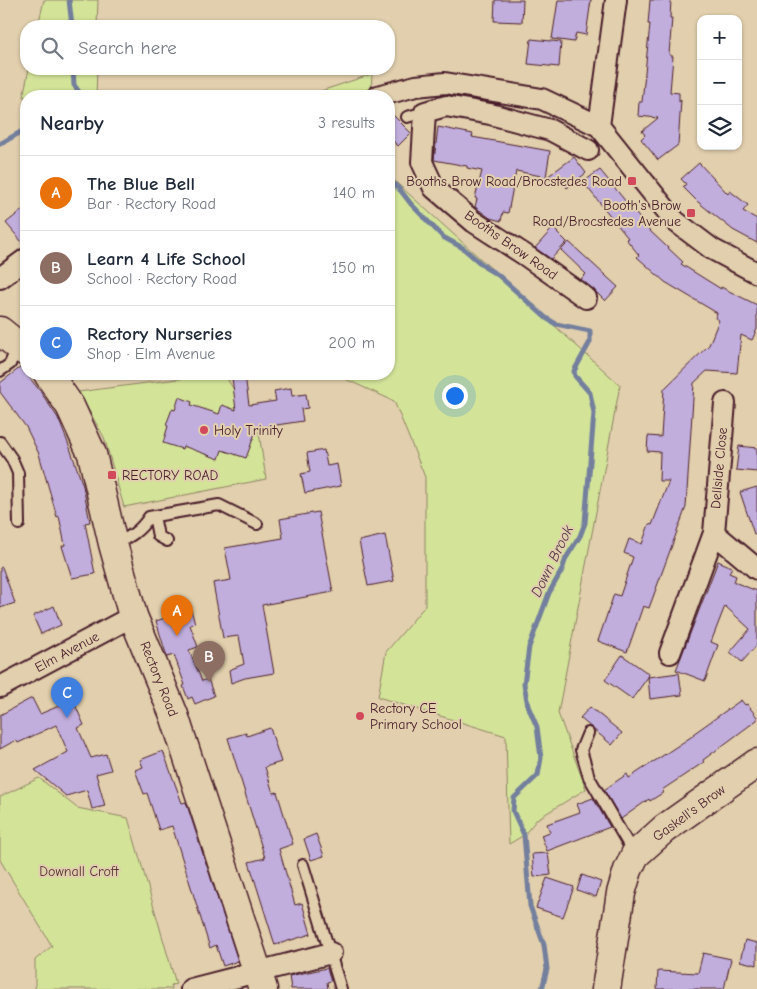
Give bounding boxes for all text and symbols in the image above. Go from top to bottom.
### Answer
map controls [697,15,742,150]
button: + [697,15,742,60]
search box [20,20,395,75]
icon: search [38,34,66,62]
text: Search here [78,37,177,59]
button: − [697,60,742,105]
button: layers [697,105,742,150]
text: Nearby [40,111,104,135]
text: 3 results [318,114,375,132]
text: The Blue Bell [87,173,195,195]
place label: Booths Brow Road/Brocstedes Road [406,173,622,190]
marker: Booths Brow Road/Brocstedes Road [626,175,638,187]
text: A [52,184,60,202]
text: 140 m [333,184,375,202]
text: Bar · Rectory Road [87,195,216,213]
place label: Booth's Brow Road/Brocstedes Avenue [533,197,682,230]
street label: Booths Brow Road [461,207,561,283]
marker: Booth's Brow Road/Brocstedes Avenue [685,207,697,219]
text: Learn 4 Life School [87,248,246,270]
text: B [51,259,61,277]
text: 150 m [332,259,375,277]
text: School · Rectory Road [87,270,237,288]
text: Rectory Nurseries [87,323,232,345]
text: C [51,334,61,352]
text: 200 m [329,334,375,352]
text: Shop · Elm Avenue [87,345,215,363]
your location [442,383,468,409]
place label: Holy Trinity [214,422,283,439]
marker: Holy Trinity [198,424,210,436]
street label: Dellside Close [707,426,731,510]
place label: RECTORY ROAD [122,467,219,484]
marker: RECTORY ROAD [106,469,118,481]
water label: Down Brook [527,522,577,600]
pin: A [161,595,193,636]
street label: Elm Avenue [32,628,102,676]
street label: Rectory Road [136,639,182,719]
pin: B [193,641,225,682]
pin: C [51,677,83,718]
place label: Rectory CE Primary School [370,700,462,733]
marker: Rectory CE Primary School [354,710,366,722]
street label: Gaskell's Brow [649,781,729,845]
park label: Downall Croft [39,863,120,880]

